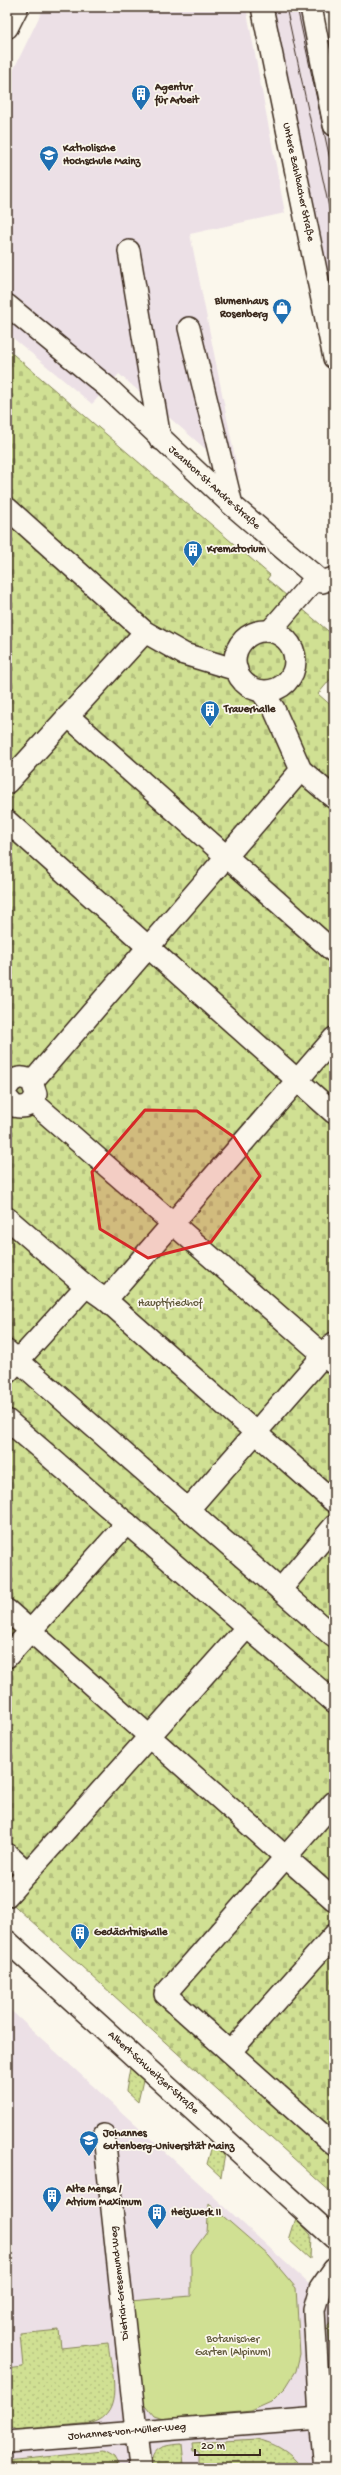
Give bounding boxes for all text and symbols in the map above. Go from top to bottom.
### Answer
place label: Agentur für Arbeit [154,81,200,107]
building icon: Agentur für Arbeit [130,83,152,111]
street label: Untere Zahlbacher Straße [280,121,317,243]
place label: Katholische Hochschule Mainz [62,142,142,168]
school or university icon: Katholische Hochschule Mainz [38,144,60,172]
place label: Blumenhaus Rosenberg [214,296,269,322]
shop icon: Blumenhaus Rosenberg [271,297,293,325]
street label: Jeanbon-St.Andre-Straße [166,444,263,533]
building icon: Krematorium [182,539,204,567]
place label: Krematorium [206,543,266,556]
building icon: Trauerhalle [199,699,221,727]
place label: Trauerhalle [223,704,277,716]
park label: Hauptfriedhof [138,1297,204,1310]
building icon: Gedächtnishalle [69,1922,91,1950]
place label: Gedächtnishalle [94,1926,169,1939]
street label: Albert-Schweitzer-Straße [105,2029,201,2117]
place label: Johannes Gutenberg-Universität Mainz [102,2128,235,2154]
school or university icon: Johannes Gutenberg-Universität Mainz [78,2129,100,2157]
place label: Alte Mensa / Atrium Maximum [65,2183,142,2209]
building icon: Alte Mensa / Atrium Maximum [41,2185,63,2213]
building icon: Heizwerk II [146,2202,168,2230]
place label: Heizwerk II [171,2207,221,2219]
street label: Dietrich-Gresemund-Weg [108,2225,132,2342]
park label: Botanischer Garten (Alpinum) [195,2334,271,2359]
street label: Johannes-von-Müller-Weg [68,2421,186,2443]
scale bar [195,2431,260,2457]
text: 20 m [201,2440,226,2454]

